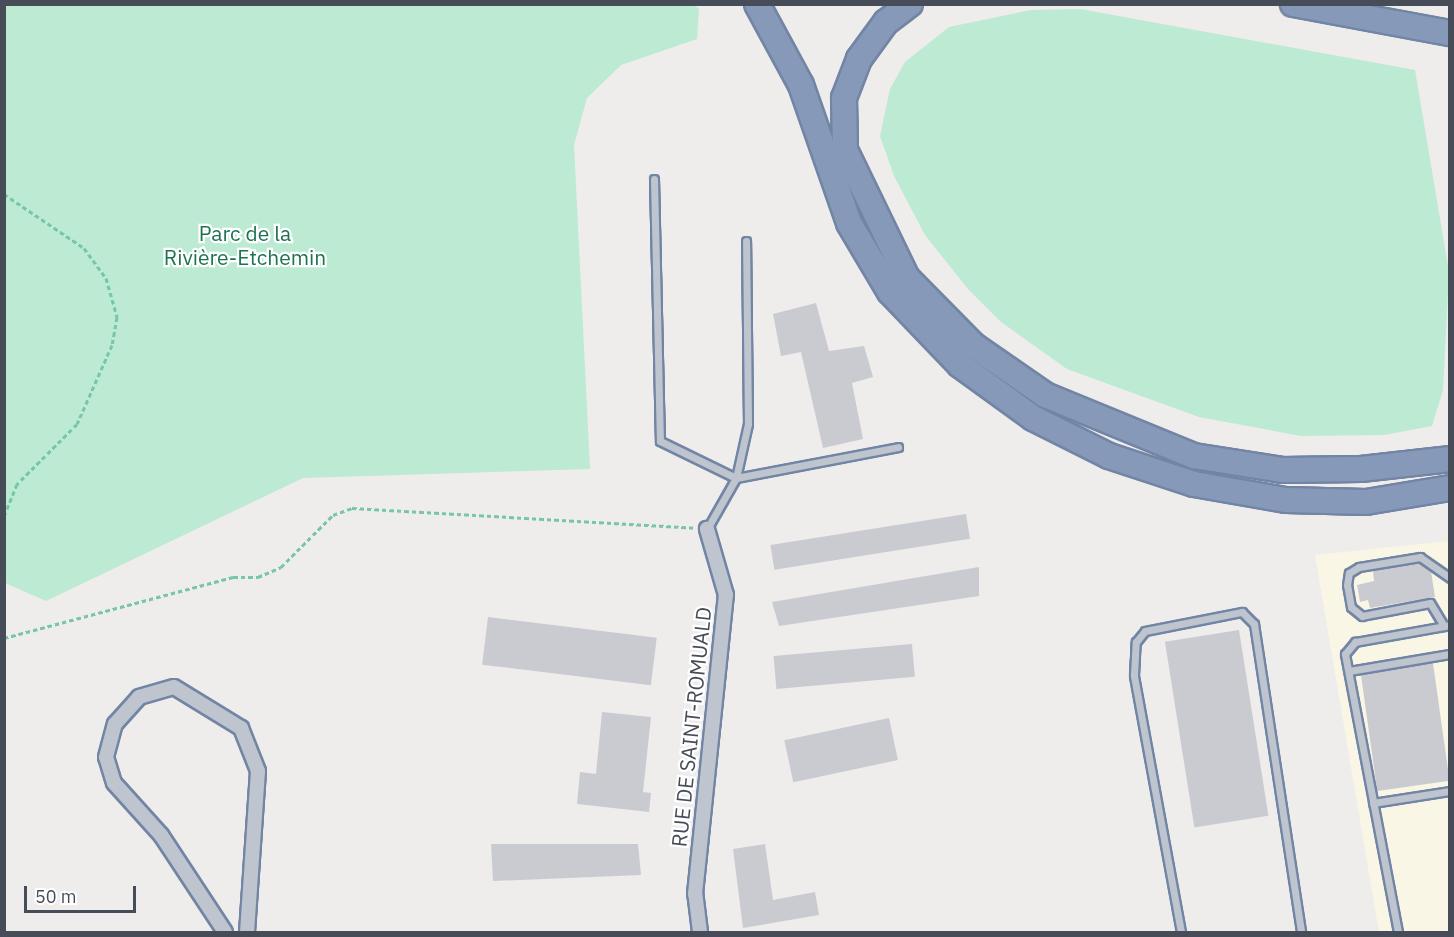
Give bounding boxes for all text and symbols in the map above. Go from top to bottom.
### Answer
park label: Parc de la Rivière-Etchemin [164,220,326,270]
street label: RUE DE SAINT-ROMUALD [666,606,716,848]
scale bar [27,874,140,912]
text: 50 m [35,885,77,908]

